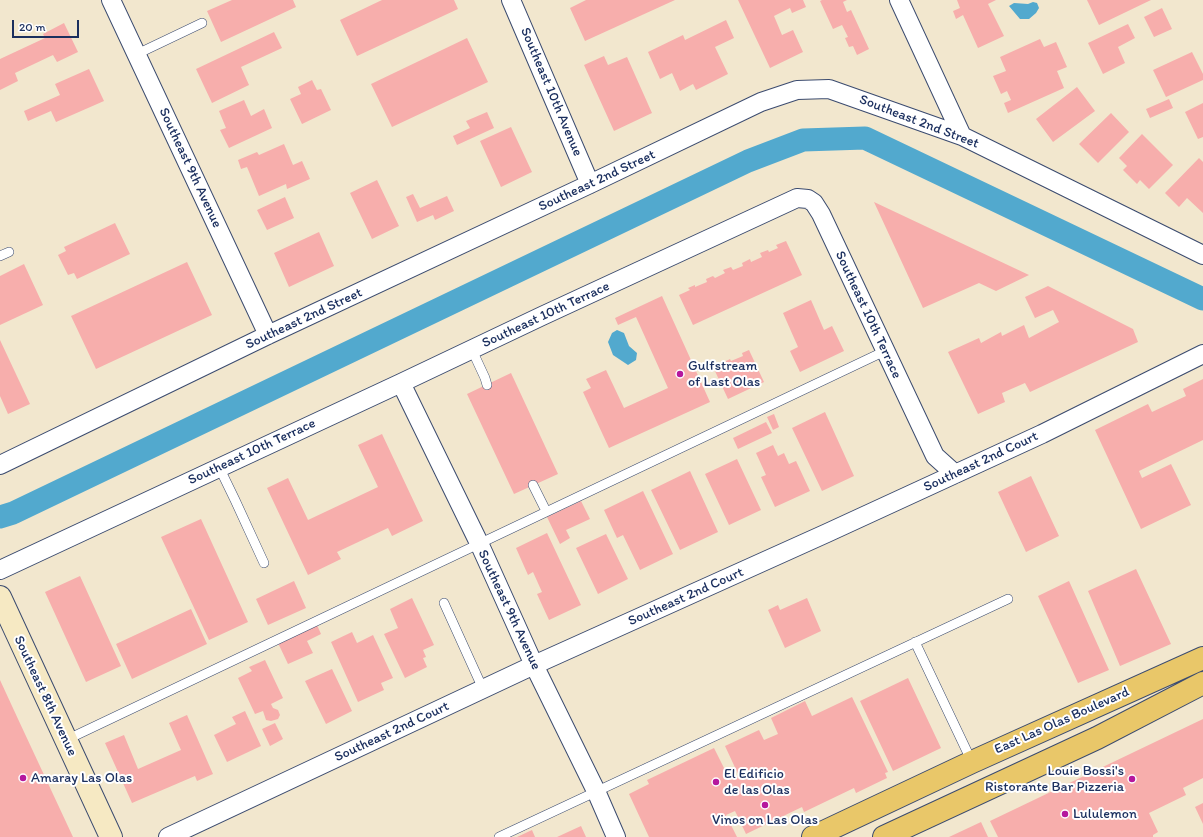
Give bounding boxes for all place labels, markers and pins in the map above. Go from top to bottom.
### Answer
place label: Gulfstream of Last Olas [688,358,760,390]
marker: Gulfstream of Last Olas [675,369,685,379]
place label: Louie Bossi's Ristorante Bar Pizzeria [985,763,1124,796]
place label: El Edificio de las Olas [724,766,790,798]
place label: Amaray Las Olas [31,770,132,786]
marker: Amaray Las Olas [18,773,28,783]
marker: Louie Bossi's Ristorante Bar Pizzeria [1127,774,1137,784]
marker: El Edificio de las Olas [711,777,721,787]
marker: Vinos on Las Olas [760,800,770,810]
place label: Lululemon [1073,806,1137,822]
marker: Lululemon [1060,809,1070,819]
place label: Vinos on Las Olas [712,812,818,828]

